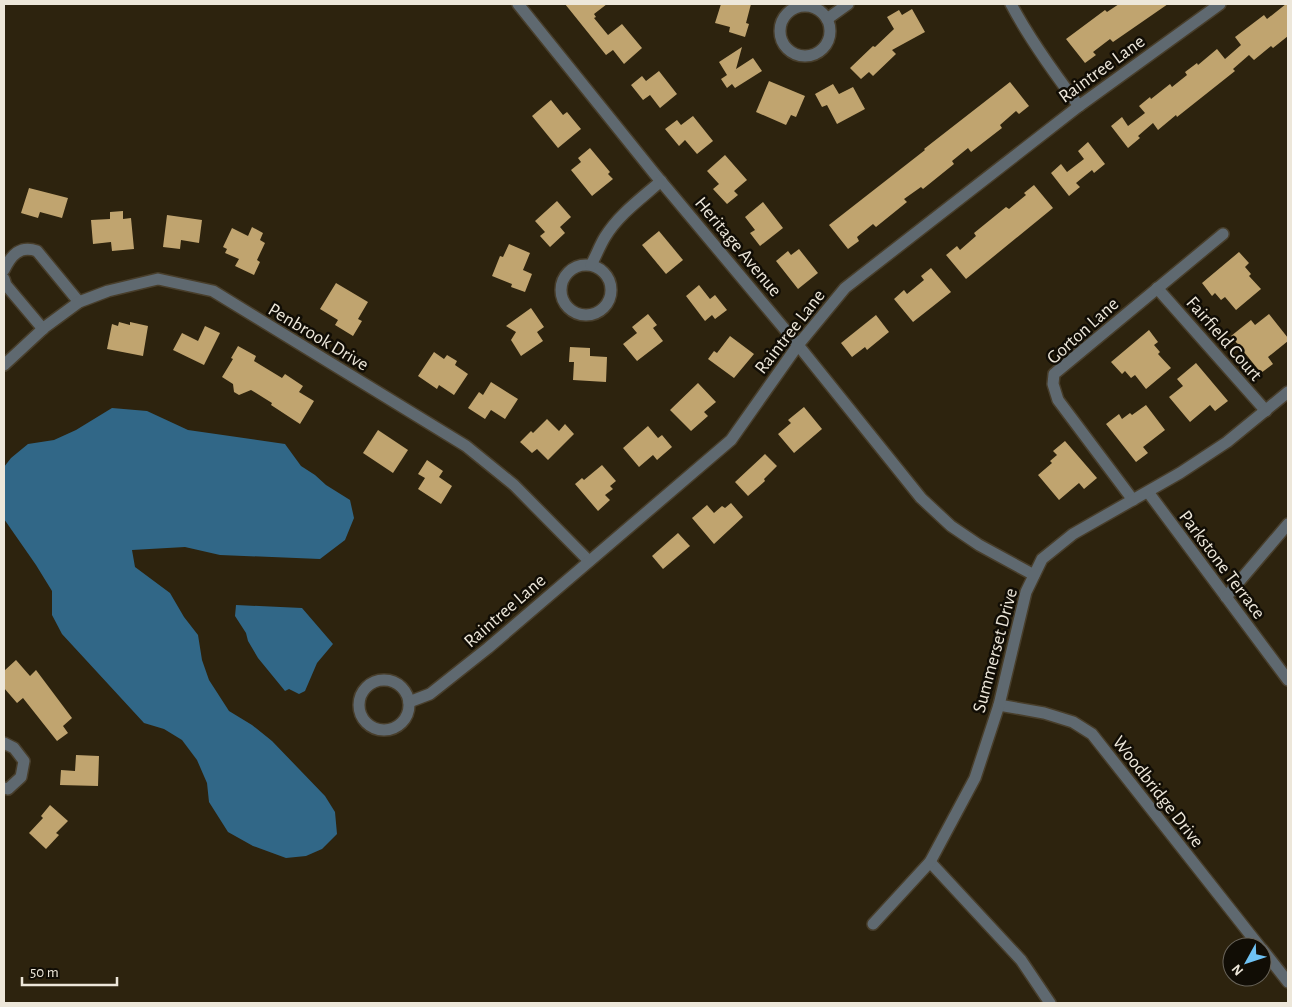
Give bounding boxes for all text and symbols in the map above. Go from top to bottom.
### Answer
street label: Raintree Lane [1055,32,1148,107]
street label: Heritage Avenue [691,194,785,300]
street label: Raintree Lane [752,286,829,378]
street label: Fairfield Court [1182,293,1265,385]
street label: Gorton Lane [1043,294,1123,368]
street label: Penbrook Drive [265,300,372,375]
street label: Parkstone Terrace [1175,507,1269,623]
street label: Raintree Lane [461,571,549,652]
street label: Summerset Drive [970,586,1021,715]
street label: Woodbridge Drive [1109,733,1207,851]
north arrow [1222,937,1272,987]
scale bar [22,954,118,986]
text: N [1229,961,1246,978]
text: 50 m [30,965,59,980]

